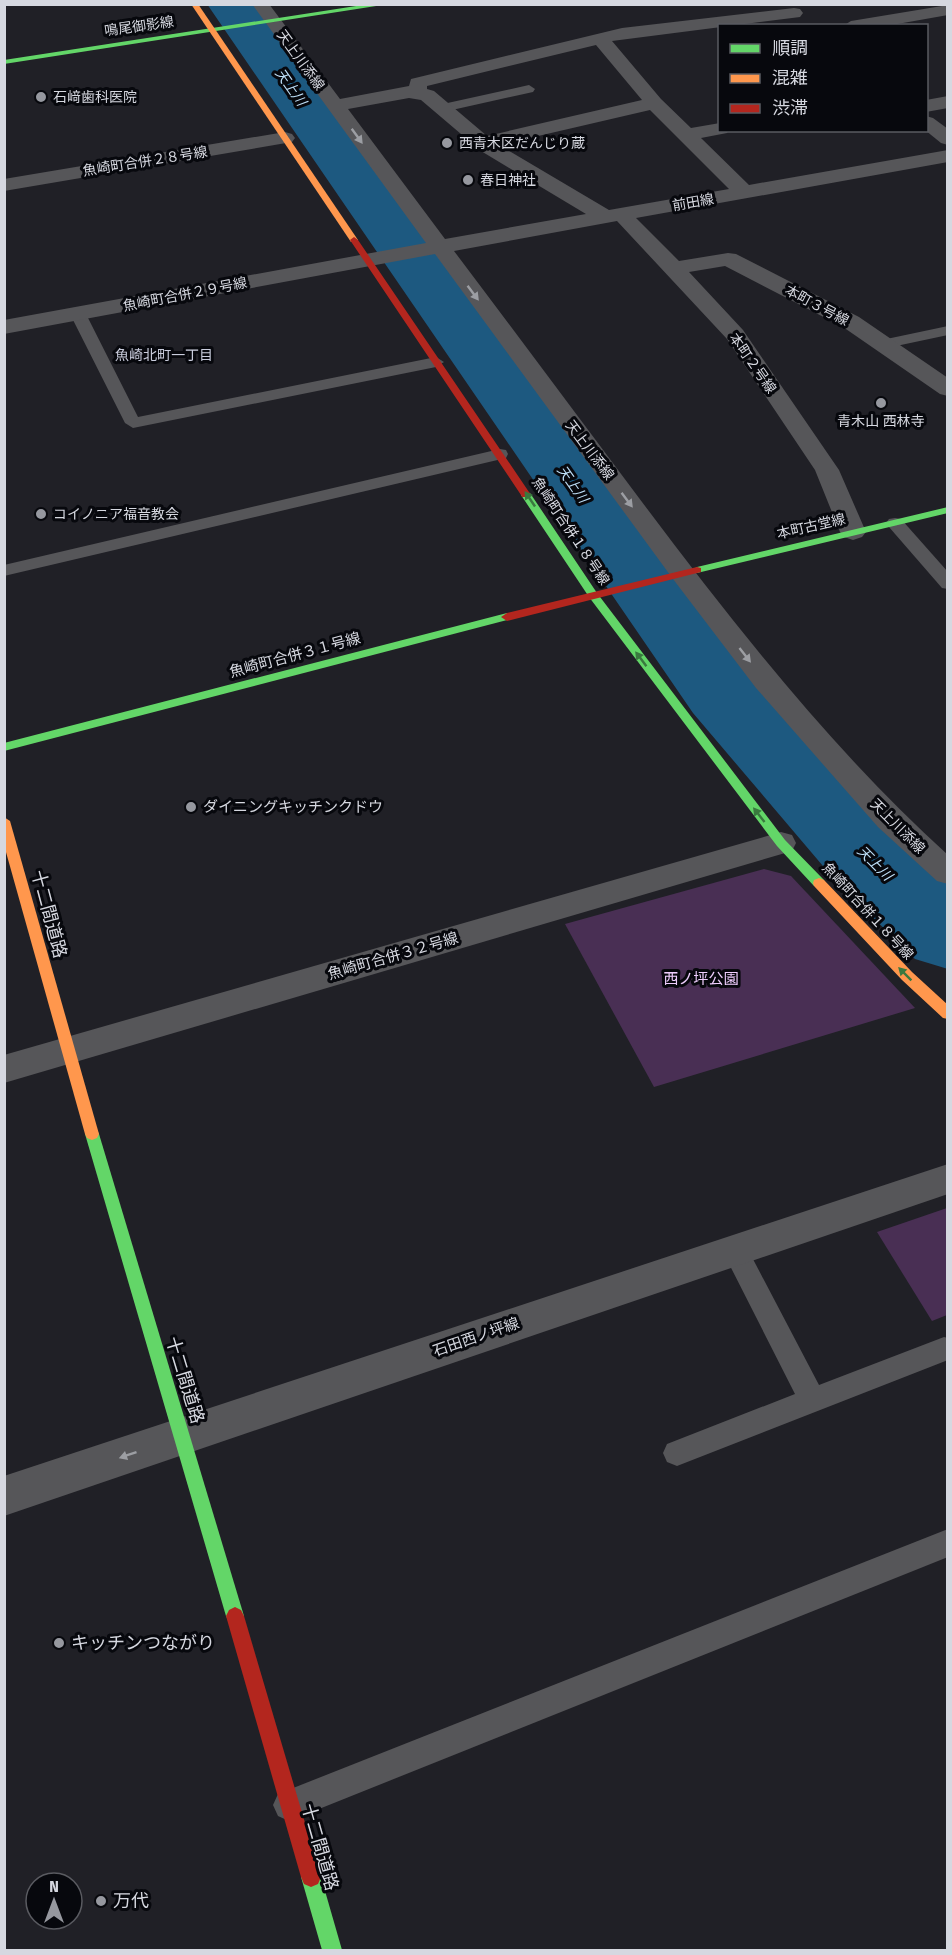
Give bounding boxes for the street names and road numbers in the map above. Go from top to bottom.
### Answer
street label: 鳴尾御影線 [103,13,175,40]
street label: 天上川添線 [274,27,328,93]
street label: 魚崎町合併２８号線 [82,143,209,180]
street label: 前田線 [671,190,715,215]
street label: 魚崎町合併２９号線 [122,274,249,315]
street label: 本町３号線 [782,282,852,329]
street label: 本町２号線 [726,330,780,397]
street label: 天上川添線 [562,417,617,483]
street label: 魚崎町合併１８号線 [528,474,613,588]
street label: 本町古堂線 [775,510,847,543]
street label: 魚崎町合併３１号線 [227,629,363,681]
street label: 天上川添線 [867,796,928,857]
street label: 魚崎町合併１８号線 [818,859,917,963]
street label: 十二間道路 [27,868,71,960]
street label: 魚崎町合併３２号線 [326,929,460,983]
street label: 石田西ノ坪線 [431,1314,521,1360]
street label: 十二間道路 [161,1334,209,1426]
street label: 十二間道路 [297,1801,343,1893]

